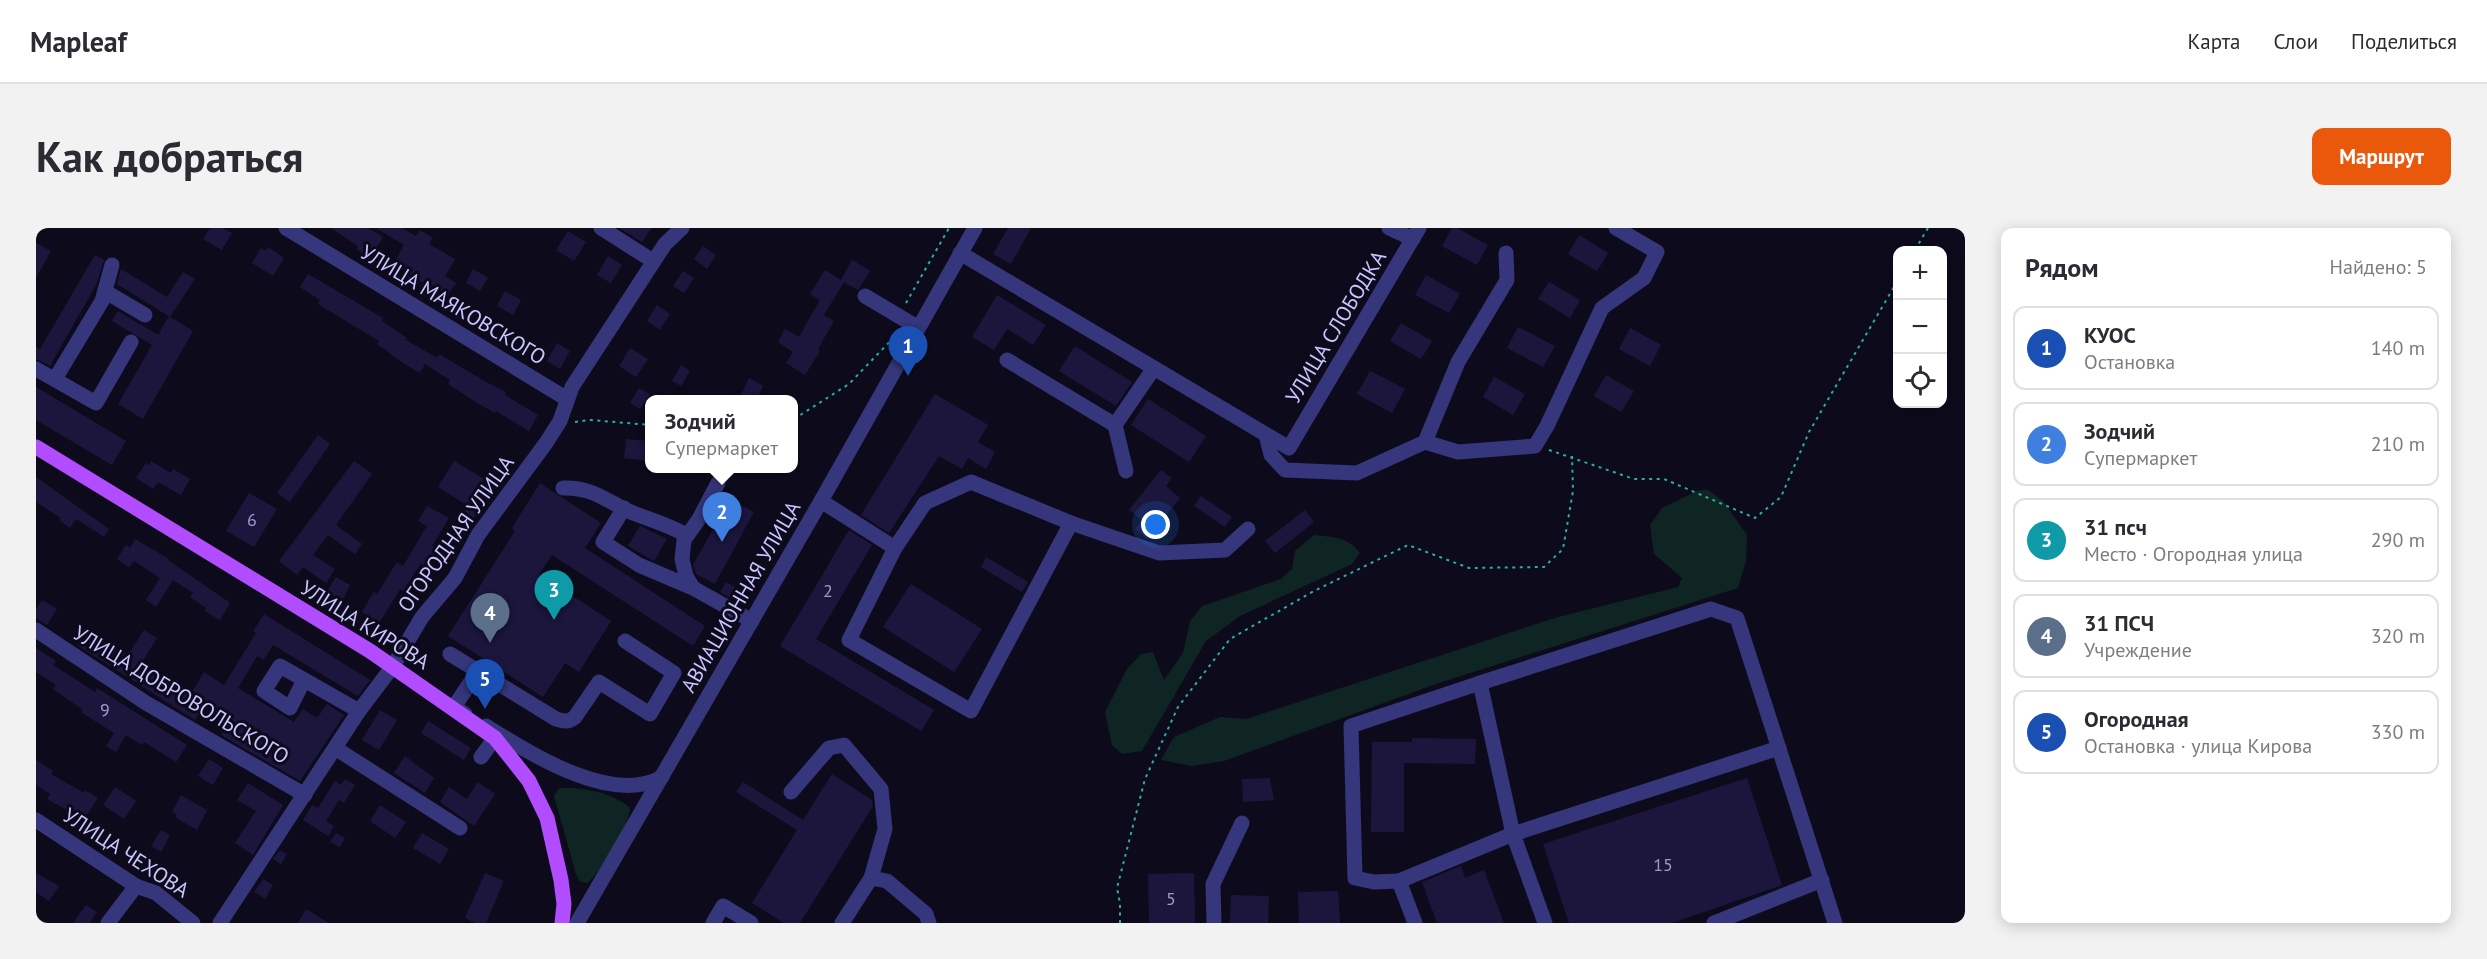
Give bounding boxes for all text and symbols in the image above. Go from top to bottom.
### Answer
text: Mapleaf [30,23,127,60]
text: Карта [2187,28,2240,55]
text: Слои [2273,28,2318,55]
text: Поделиться [2351,28,2457,55]
button: Маршрут [2312,128,2451,185]
text: Как добраться [36,129,303,184]
street label: УЛИЦА МАЯКОВСКОГО [356,239,551,371]
street label: УЛИЦА СЛОБОДКА [1279,245,1392,408]
map controls [1893,246,1947,408]
button: + [1893,246,1947,300]
text: Рядом [2025,251,2099,284]
text: Найдено: 5 [2330,254,2427,280]
button: − [1893,300,1947,354]
text: КУОС [2084,321,2136,349]
pin: 1 [888,326,928,376]
text: 1 [2041,335,2052,361]
text: 140 m [2371,335,2425,361]
text: Остановка [2084,349,2175,375]
button: locate [1893,354,1947,408]
popup [645,395,798,473]
text: Зодчий [665,407,736,435]
text: Зодчий [2084,417,2155,445]
text: 2 [2041,431,2052,457]
text: 210 m [2371,431,2425,457]
text: Супермаркет [665,435,778,461]
text: Супермаркет [2084,445,2197,471]
street label: ОГОРОДНАЯ УЛИЦА [391,450,520,617]
pin: 2 [702,492,742,542]
street label: АВИАЦИОННАЯ УЛИЦА [675,496,807,697]
house number: 6 [247,508,257,531]
your location [1141,510,1170,539]
text: 31 псч [2084,513,2147,541]
text: 3 [2041,527,2052,553]
text: 290 m [2371,527,2425,553]
text: Место · Огородная улица [2084,541,2303,567]
pin: 3 [534,570,574,620]
street label: УЛИЦА КИРОВА [296,574,435,675]
house number: 2 [823,579,833,602]
pin: 4 [470,594,510,643]
text: 31 ПСЧ [2084,609,2154,637]
street label: УЛИЦА ДОБРОВОЛЬСКОГО [68,619,294,770]
text: 4 [2041,623,2052,649]
text: 320 m [2371,623,2425,649]
text: Учреждение [2084,637,2192,663]
pin: 5 [466,660,504,709]
house number: 9 [100,698,110,721]
text: Огородная [2084,705,2189,733]
text: 5 [2041,719,2052,745]
text: 330 m [2371,719,2425,745]
text: Остановка · улица Кирова [2084,733,2312,759]
street label: УЛИЦА ЧЕХОВА [58,802,195,904]
house number: 15 [1653,853,1673,876]
house number: 5 [1166,887,1176,910]

